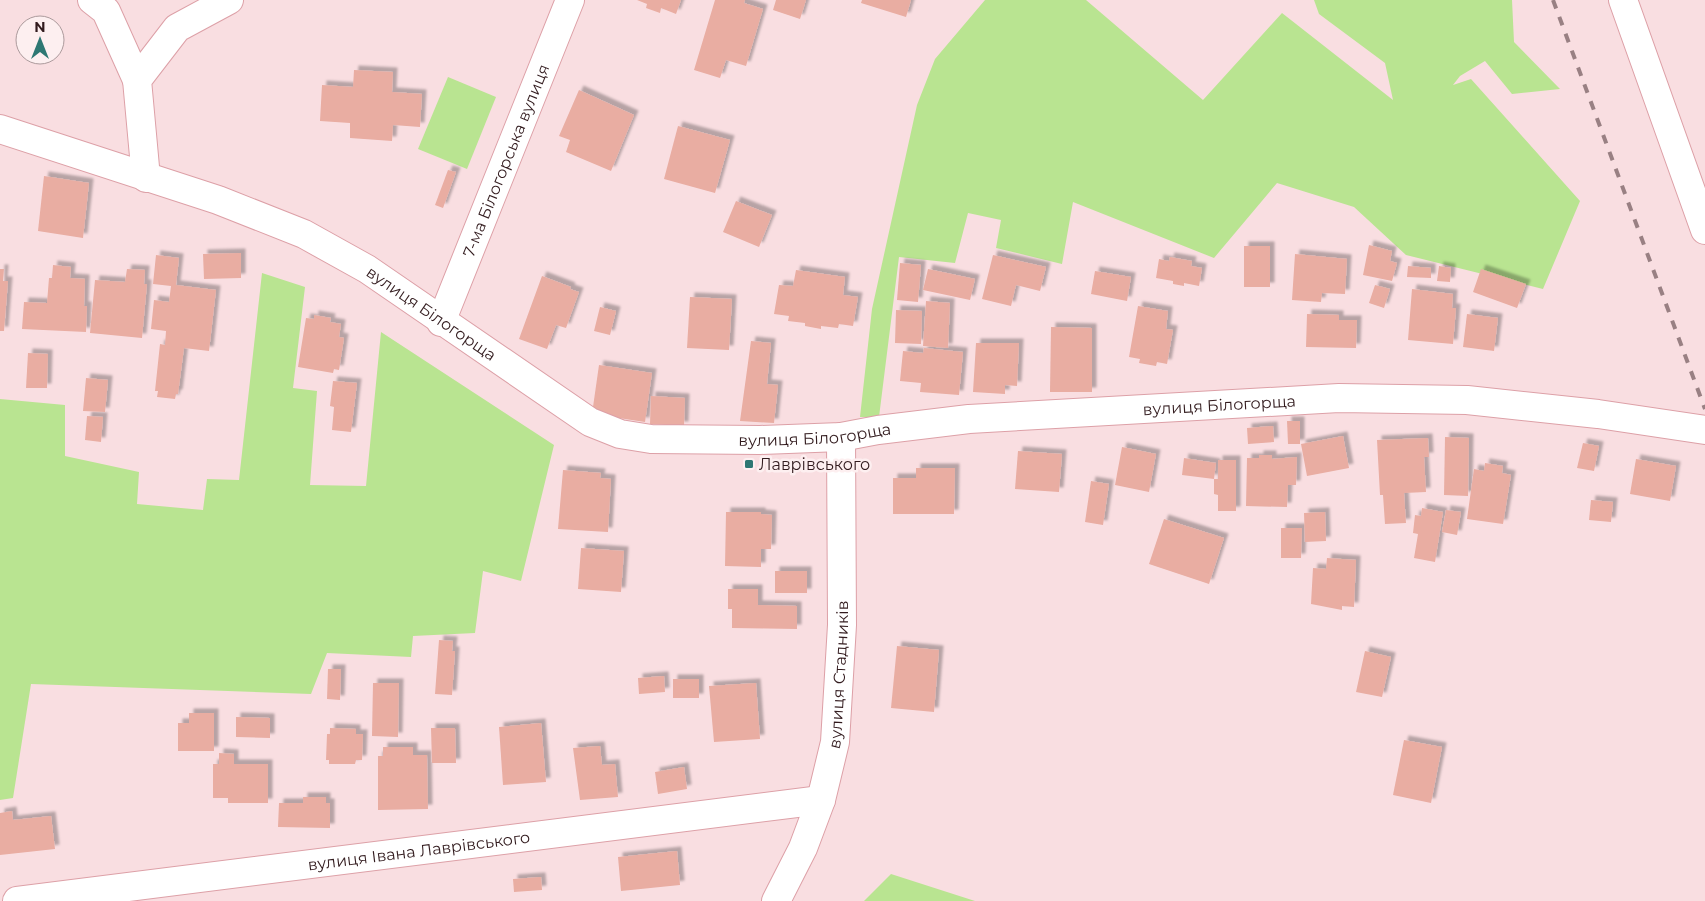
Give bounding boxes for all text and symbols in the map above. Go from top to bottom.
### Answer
north arrow [15,15,65,65]
text: N [34,18,46,36]
street label: 7-ма Білогорська вулиця [459,61,553,260]
street label: вулиця Білогорща [363,262,500,365]
street label: вулиця Білогорща [1142,391,1296,419]
street label: вулиця Білогорща [738,420,892,450]
place label: Лаврівського [759,455,870,474]
marker: Лаврівського [743,458,755,470]
street label: вулиця Стадників [825,601,852,751]
street label: вулиця Івана Лаврівського [307,828,531,874]

